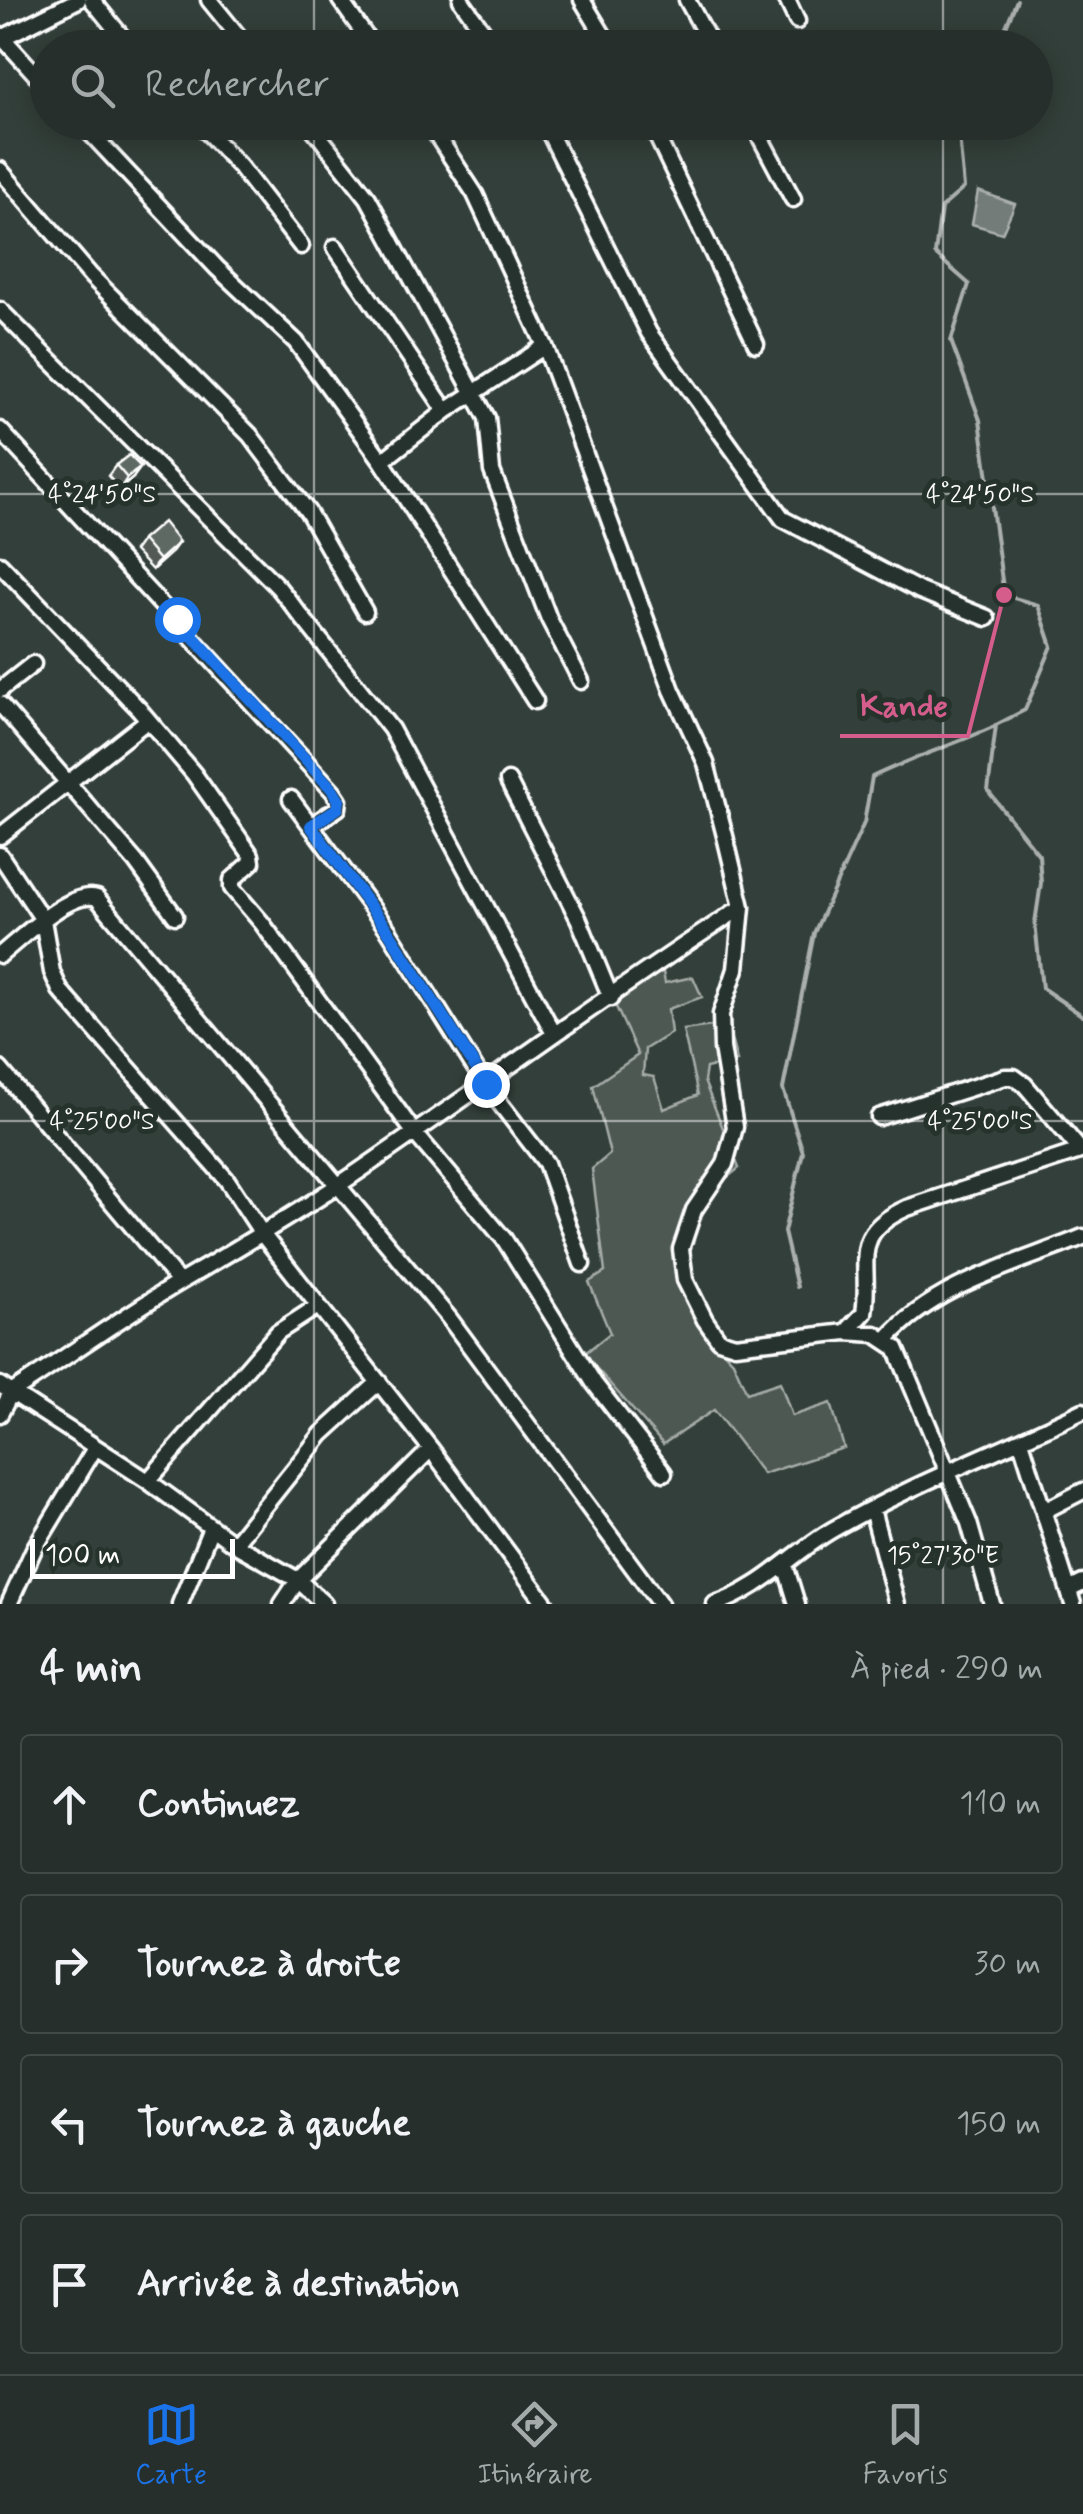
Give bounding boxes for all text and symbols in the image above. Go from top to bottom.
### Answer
search box [30,30,1053,140]
icon: search [65,58,120,113]
text: Rechercher [145,61,330,110]
text: 4°24'50"S [48,479,156,512]
text: 4°24'50"S [926,479,1034,512]
route start [155,597,201,643]
callout: Kande [840,674,968,736]
text: Kande [860,686,948,728]
route end [464,1062,510,1108]
text: 4°25'00"S [49,1106,155,1139]
text: 4°25'00"S [927,1106,1033,1139]
scale bar [30,1534,235,1578]
text: 100 m [45,1538,120,1575]
text: 15°27'30"E [887,1540,999,1573]
text: 4 min [40,1642,142,1697]
text: À pied · 290 m [850,1648,1043,1690]
icon: ahead [42,1777,97,1832]
text: Continuez [137,1780,300,1829]
text: 110 m [960,1783,1041,1825]
icon: right [42,1937,97,1992]
text: Tournez à droite [137,1940,401,1989]
text: 30 m [974,1943,1041,1985]
icon: left [42,2097,97,2152]
text: Tournez à gauche [137,2100,411,2149]
text: 150 m [956,2103,1041,2145]
icon: arrive [42,2257,97,2312]
text: Arrivée à destination [137,2260,460,2309]
tab: Carte [135,2397,207,2494]
tab: Itinéraire [477,2397,592,2494]
tab: Favoris [863,2397,948,2494]

